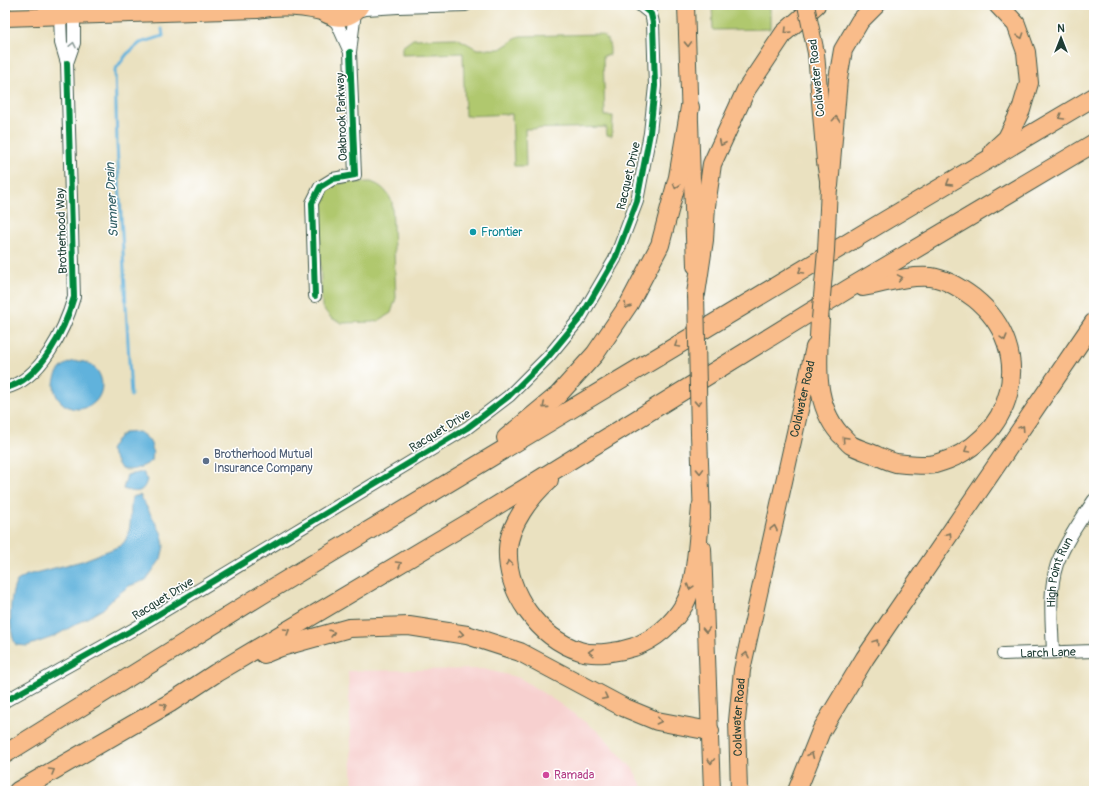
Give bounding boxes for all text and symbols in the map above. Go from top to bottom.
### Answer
north arrow [1041,18,1081,58]
text: N [1057,22,1065,35]
one-way arrow [784,26,792,34]
one-way arrow [1016,33,1024,40]
street label: Coldwater Road [805,38,829,118]
one-way arrow [684,41,692,47]
one-way arrow [68,42,76,48]
street label: Oakbrook Parkway [333,73,351,161]
one-way arrow [1058,113,1065,120]
one-way arrow [831,116,840,122]
one-way arrow [718,139,726,146]
street label: Racquet Drive [614,140,644,211]
water label: Sumner Drain [102,162,122,238]
one-way arrow [946,179,953,186]
one-way arrow [672,182,681,189]
street label: Brotherhood Way [53,188,71,274]
place label: Frontier [481,225,523,240]
marker: Frontier [468,227,478,237]
one-way arrow [798,266,805,273]
one-way arrow [897,275,903,283]
one-way arrow [625,302,632,309]
one-way arrow [999,334,1008,341]
one-way arrow [674,341,681,348]
street label: Coldwater Road [787,359,818,439]
one-way arrow [694,400,703,406]
one-way arrow [542,401,550,408]
street label: Racquet Drive [407,406,473,456]
one-way arrow [1018,425,1025,432]
one-way arrow [843,436,850,444]
one-way arrow [964,446,971,453]
place label: Brotherhood Mutual Insurance Company [214,447,313,476]
marker: Brotherhood Mutual Insurance Company [201,456,211,466]
one-way arrow [696,468,704,474]
one-way arrow [769,525,777,531]
one-way arrow [944,532,952,539]
street label: High Point Run [1044,534,1076,608]
one-way arrow [505,560,514,566]
one-way arrow [395,562,402,569]
street label: Racquet Drive [130,574,196,624]
one-way arrow [686,584,695,591]
one-way arrow [702,627,710,633]
one-way arrow [283,628,290,635]
one-way arrow [329,629,336,638]
one-way arrow [458,629,464,638]
one-way arrow [871,639,879,646]
street label: Larch Lane [1020,644,1076,661]
one-way arrow [588,648,594,656]
one-way arrow [741,652,749,658]
street label: Coldwater Road [729,677,749,756]
one-way arrow [601,693,608,700]
one-way arrow [160,704,168,711]
one-way arrow [656,716,663,725]
one-way arrow [807,752,815,759]
one-way arrow [707,758,715,764]
place label: Ramada [554,768,595,783]
one-way arrow [48,769,55,776]
marker: Ramada [541,770,551,780]

